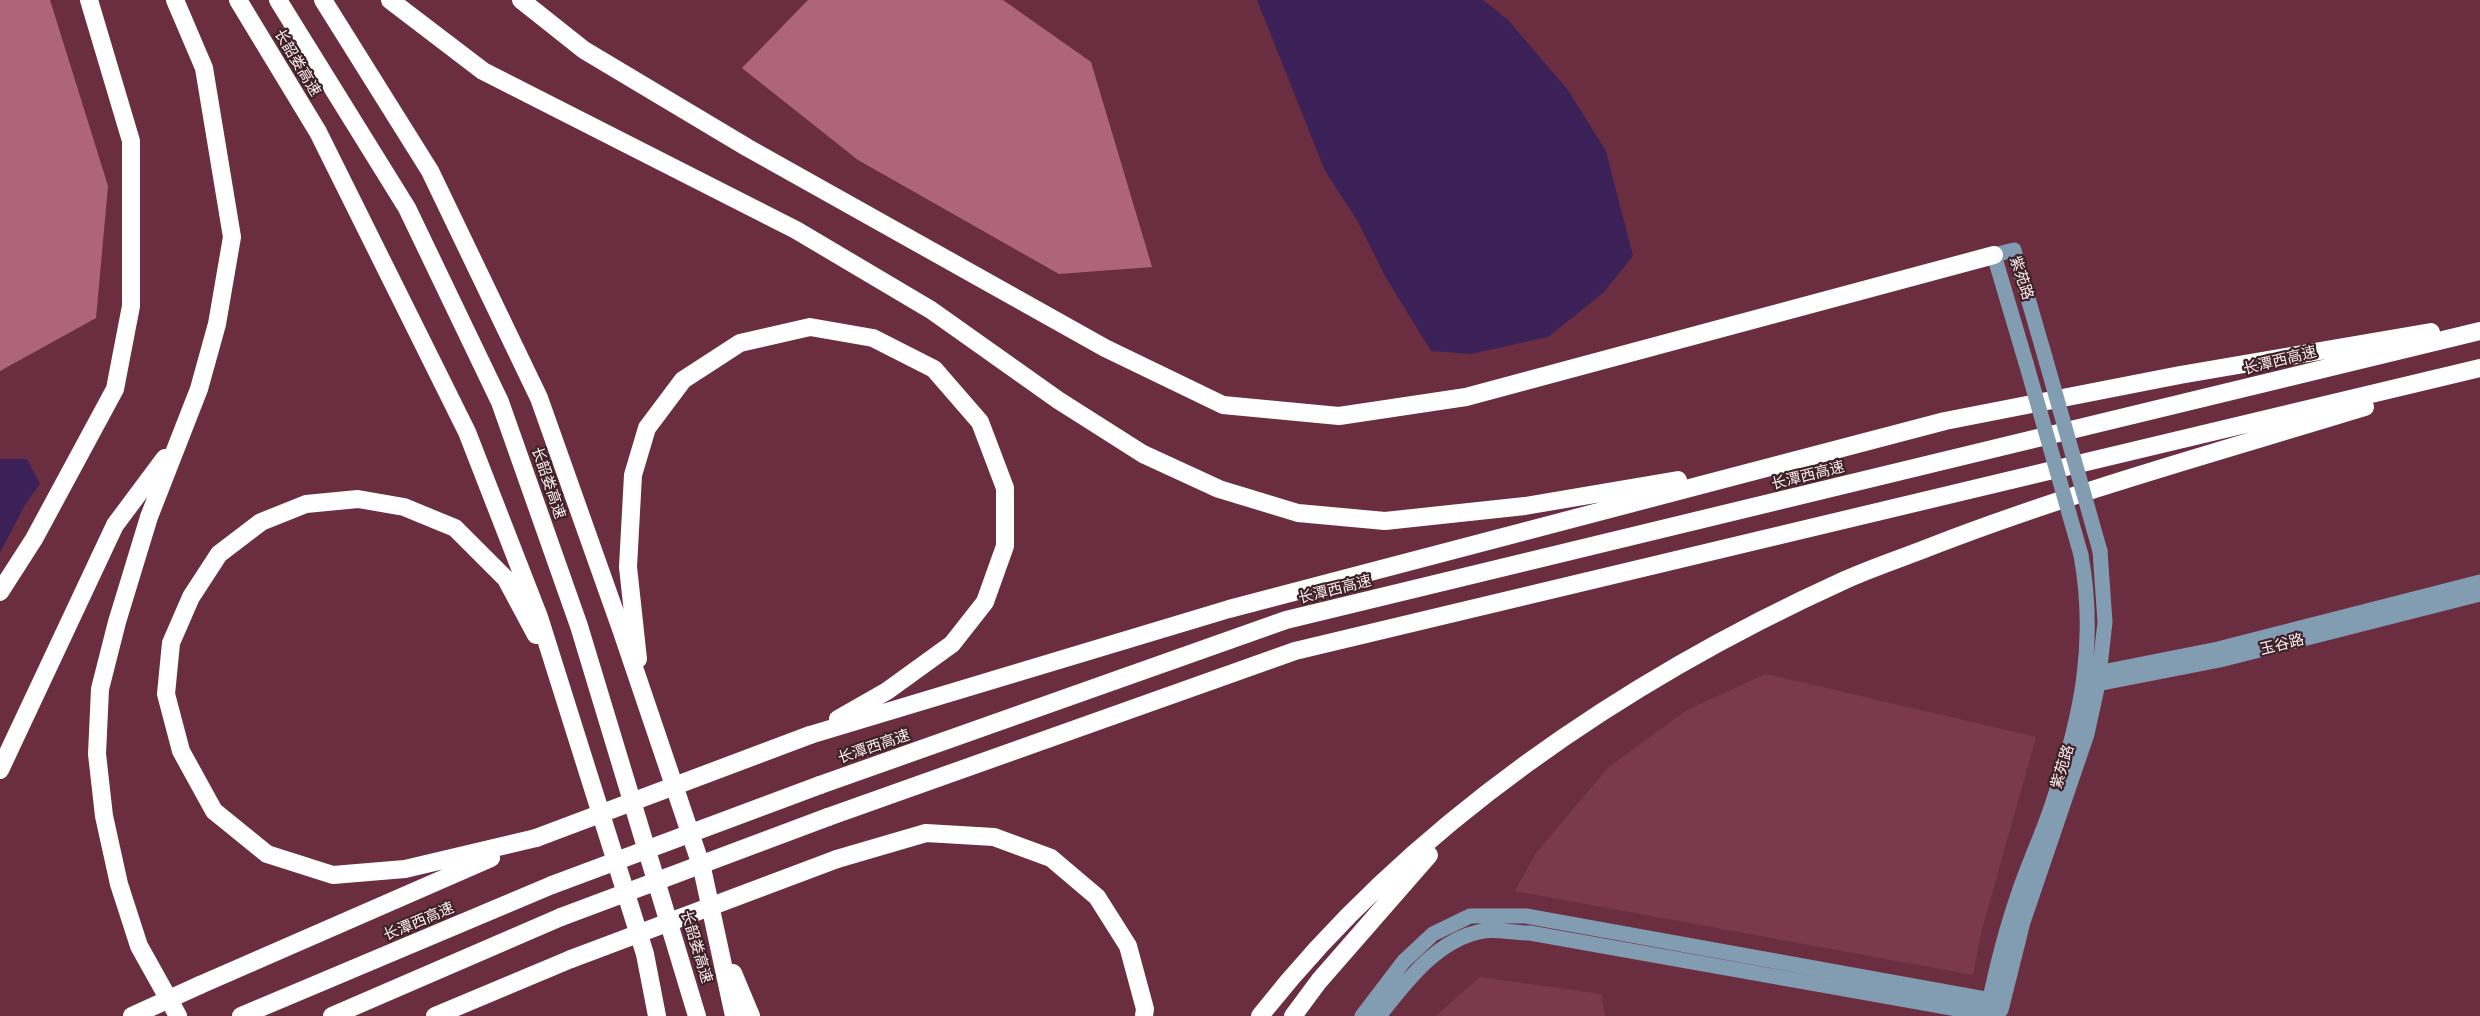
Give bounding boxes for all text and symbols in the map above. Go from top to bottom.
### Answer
street label: 长韶娄高速 [270,26,324,100]
street label: 紫苑路 [2005,254,2037,302]
street label: 长潭西高速 [2241,343,2319,379]
street label: 长韶娄高速 [527,445,569,521]
street label: 长潭西高速 [1769,458,1847,494]
street label: 长潭西高速 [1296,572,1374,608]
street label: 玉谷路 [2258,631,2306,659]
street label: 长潭西高速 [836,726,912,768]
street label: 紫苑路 [2048,743,2078,791]
street label: 长潭西高速 [381,899,457,945]
street label: 长韶娄高速 [676,909,716,985]

